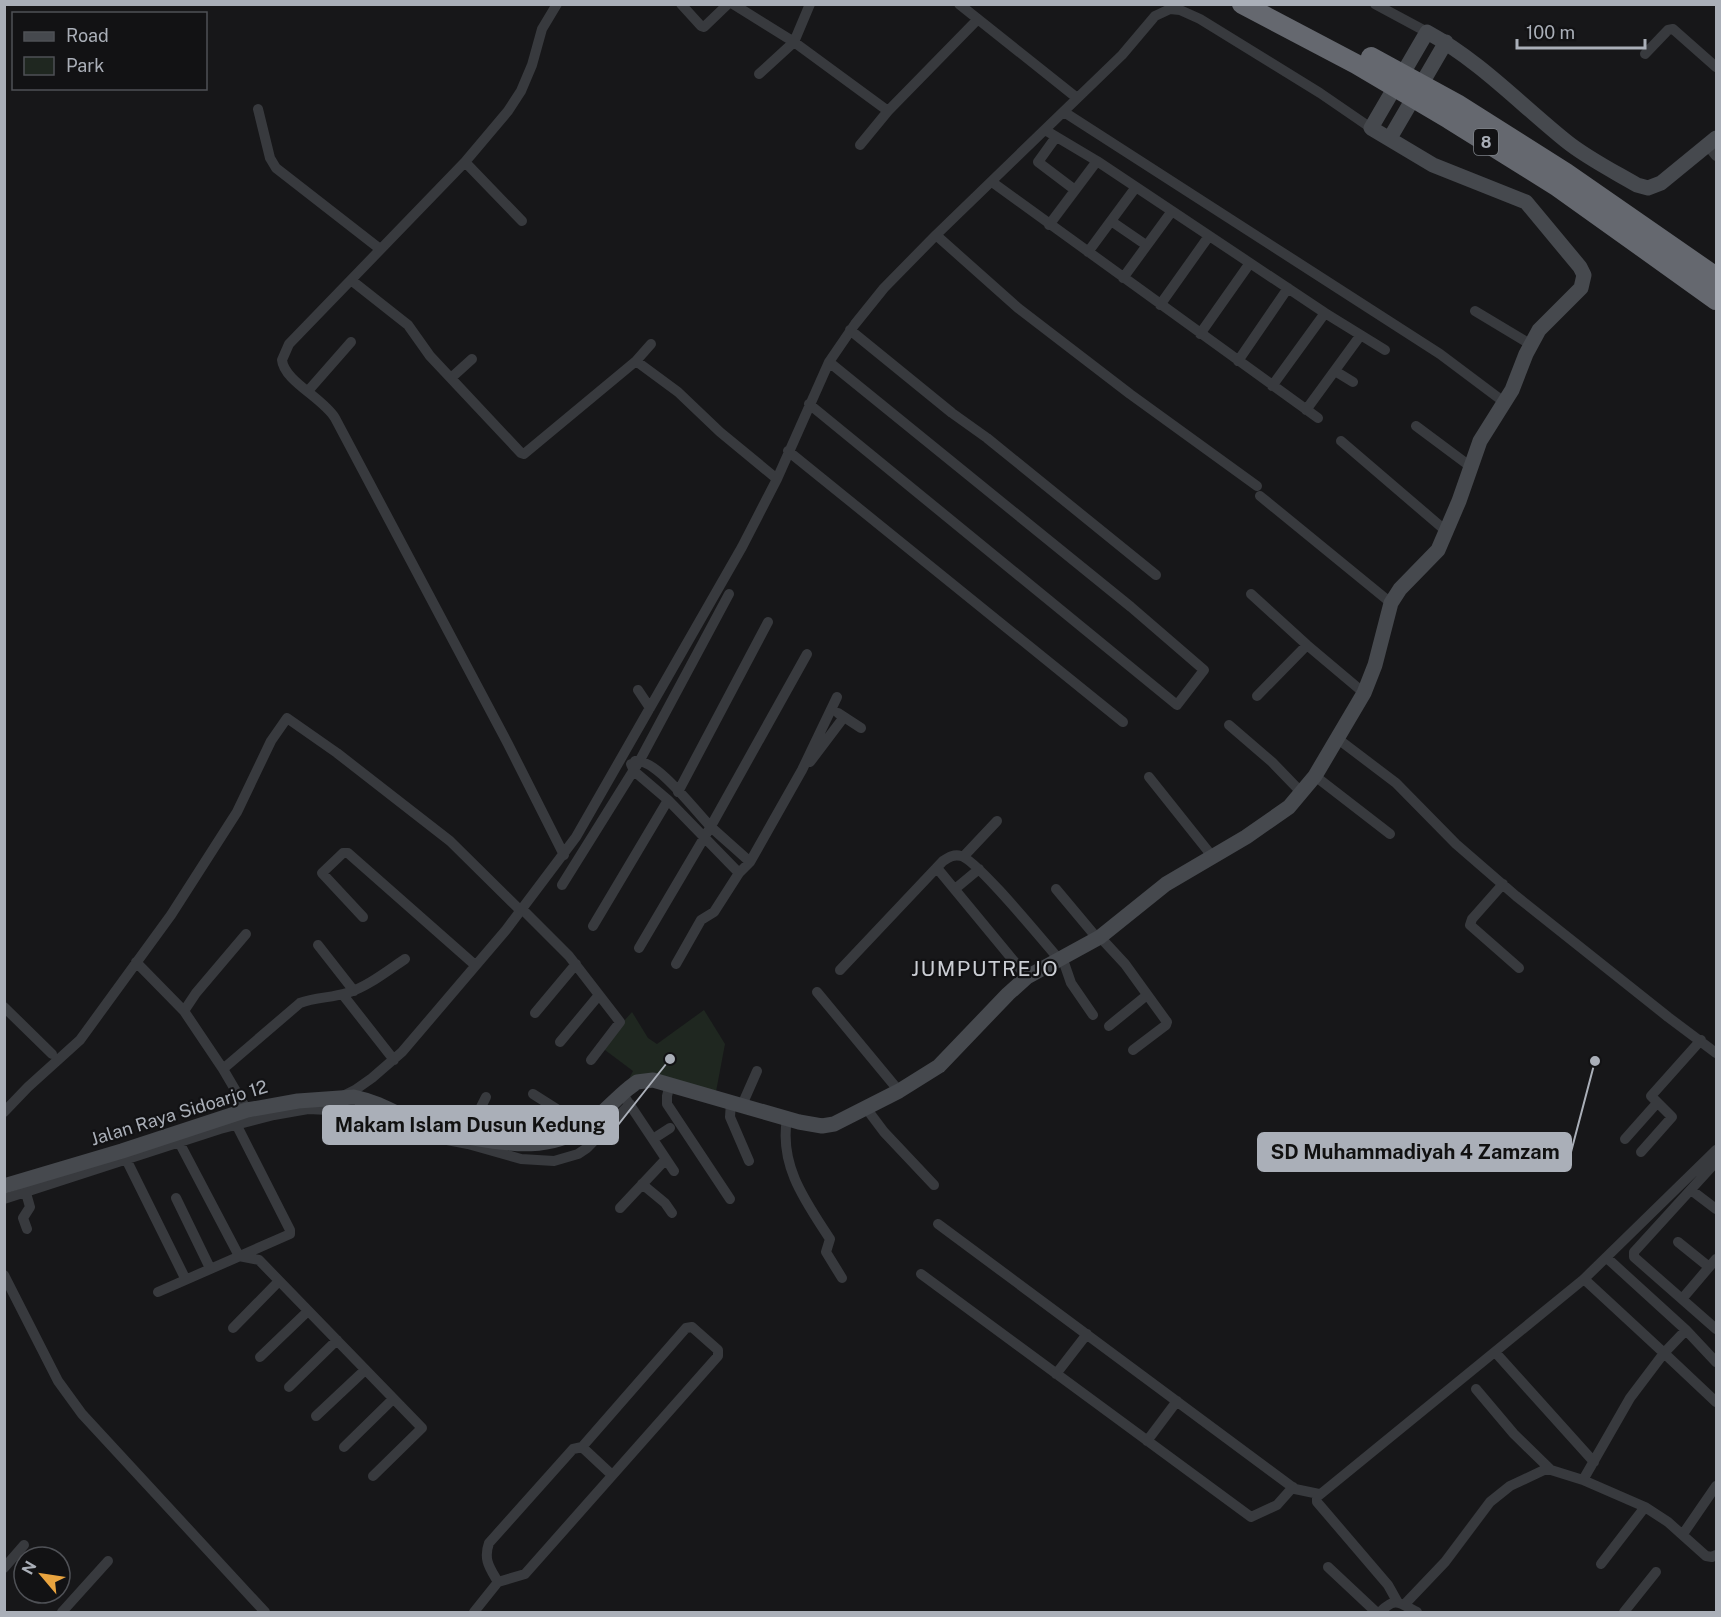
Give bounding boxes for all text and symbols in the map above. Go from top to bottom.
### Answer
legend [12,12,207,90]
scale bar [1517,12,1644,50]
text: 100 m [1526,22,1575,43]
text: Road [66,25,109,46]
text: Park [66,55,104,76]
road number: 8 [1474,129,1498,155]
district label: JUMPUTREJO [911,956,1059,981]
street label: Jalan Raya Sidoarjo 12 [88,1076,270,1149]
callout: Makam Islam Dusun Kedung [323,1106,618,1144]
text: Makam Islam Dusun Kedung [335,1113,606,1137]
callout: SD Muhammadiyah 4 Zamzam [1258,1133,1571,1171]
text: SD Muhammadiyah 4 Zamzam [1270,1140,1560,1164]
north arrow [12,1545,72,1605]
text: N [18,1558,41,1578]

